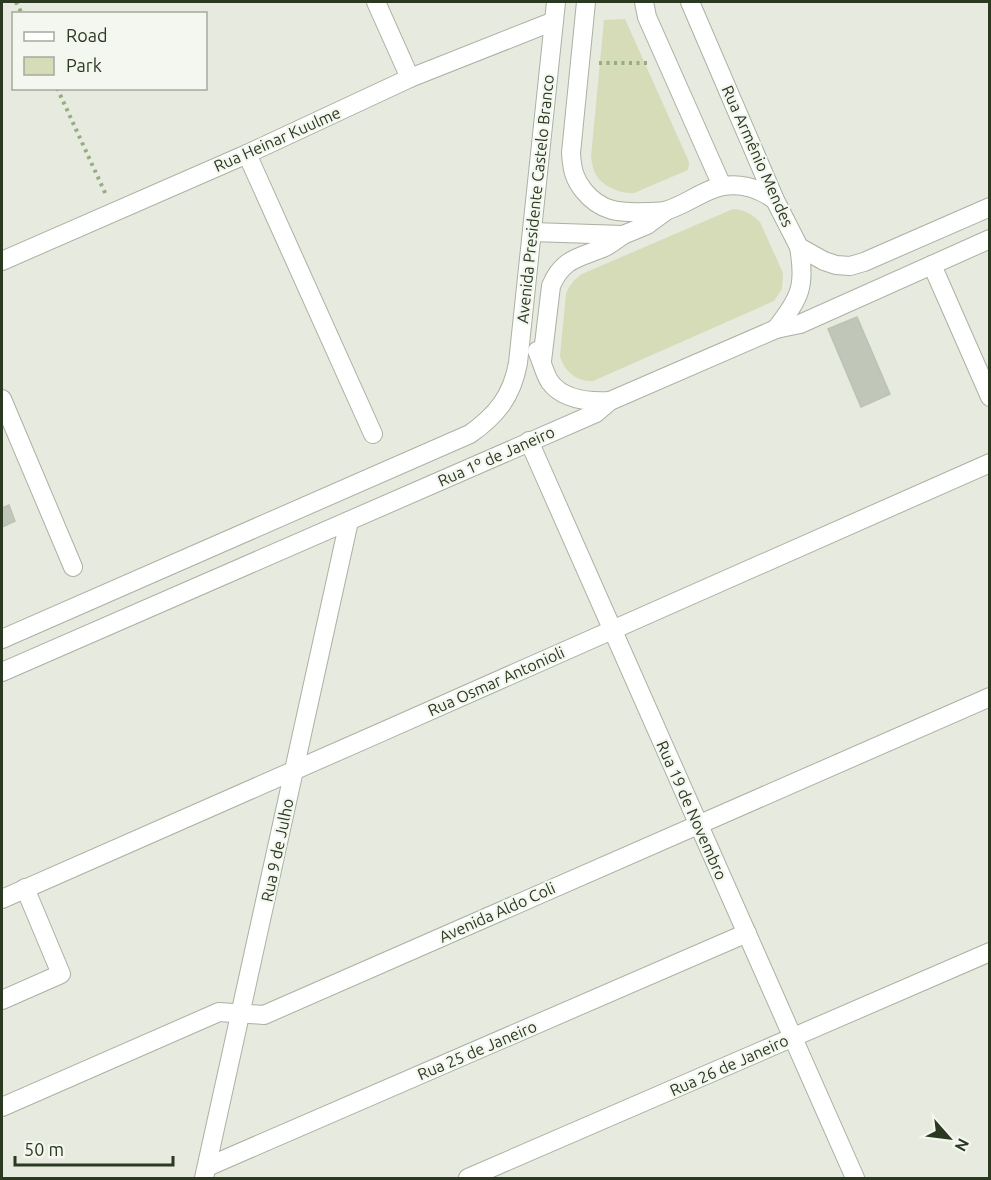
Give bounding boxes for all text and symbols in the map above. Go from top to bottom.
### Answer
legend [12,12,207,90]
text: Road [66,25,108,45]
text: Park [66,55,102,75]
street label: Avenida Presidente Castelo Branco [513,74,557,324]
street label: Rua Armênio Mendes [719,82,797,230]
street label: Rua Heinar Kuulme [211,103,343,175]
street label: Rua 1º de Janeiro [435,422,557,490]
street label: Rua Osmar Antonioli [425,643,567,719]
street label: Rua 19 de Novembro [653,738,731,882]
street label: Rua 9 de Julho [257,797,297,903]
street label: Avenida Aldo Coli [436,878,558,946]
street label: Rua 25 de Janeiro [415,1017,539,1083]
street label: Rua 26 de Janeiro [667,1031,791,1099]
north arrow [919,1108,979,1168]
scale bar [15,1129,172,1167]
text: N [951,1136,973,1155]
text: 50 m [24,1139,64,1159]

